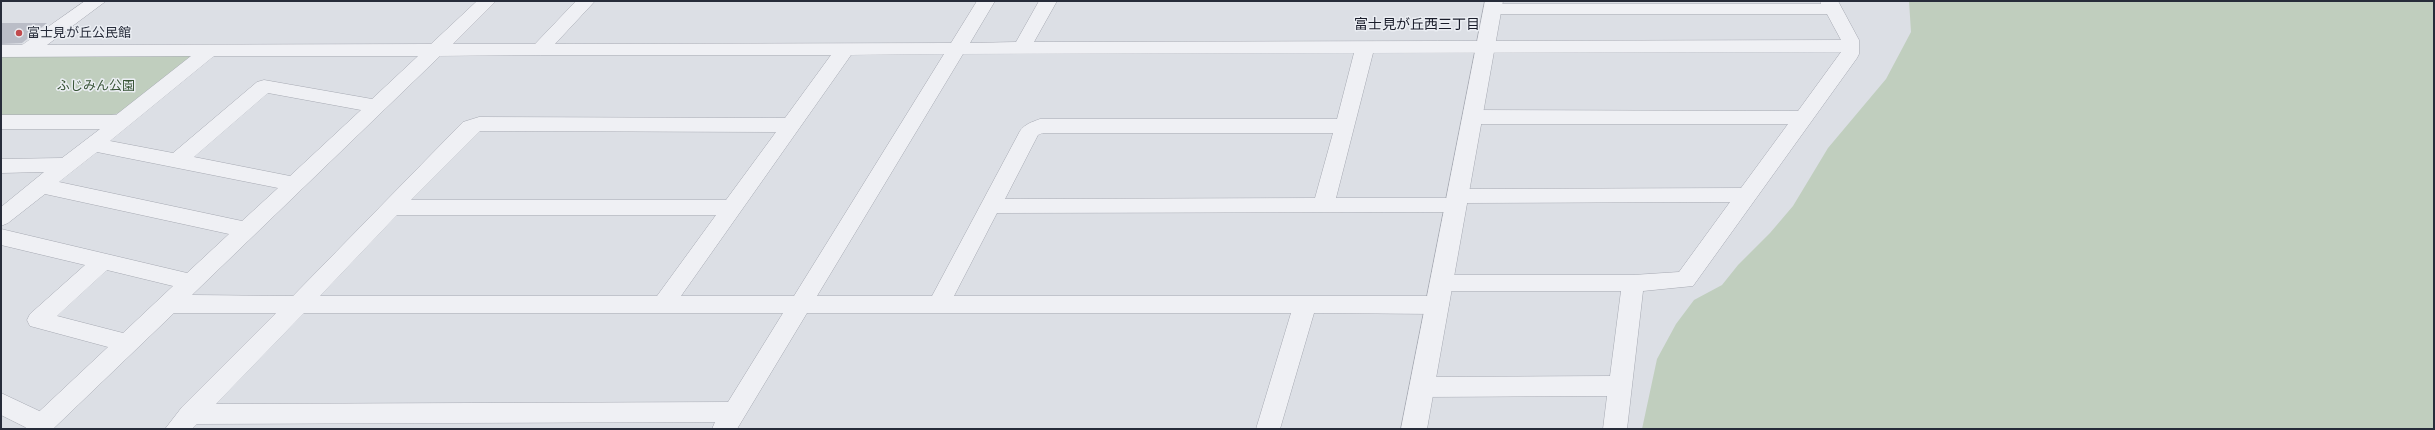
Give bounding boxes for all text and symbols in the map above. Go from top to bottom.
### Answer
district label: 富士見が丘西三丁目 [1354,17,1480,33]
place label: 富士見が丘公民館 [27,25,131,41]
marker: 富士見が丘公民館 [14,28,24,38]
park label: ふじみん公園 [57,78,135,94]

